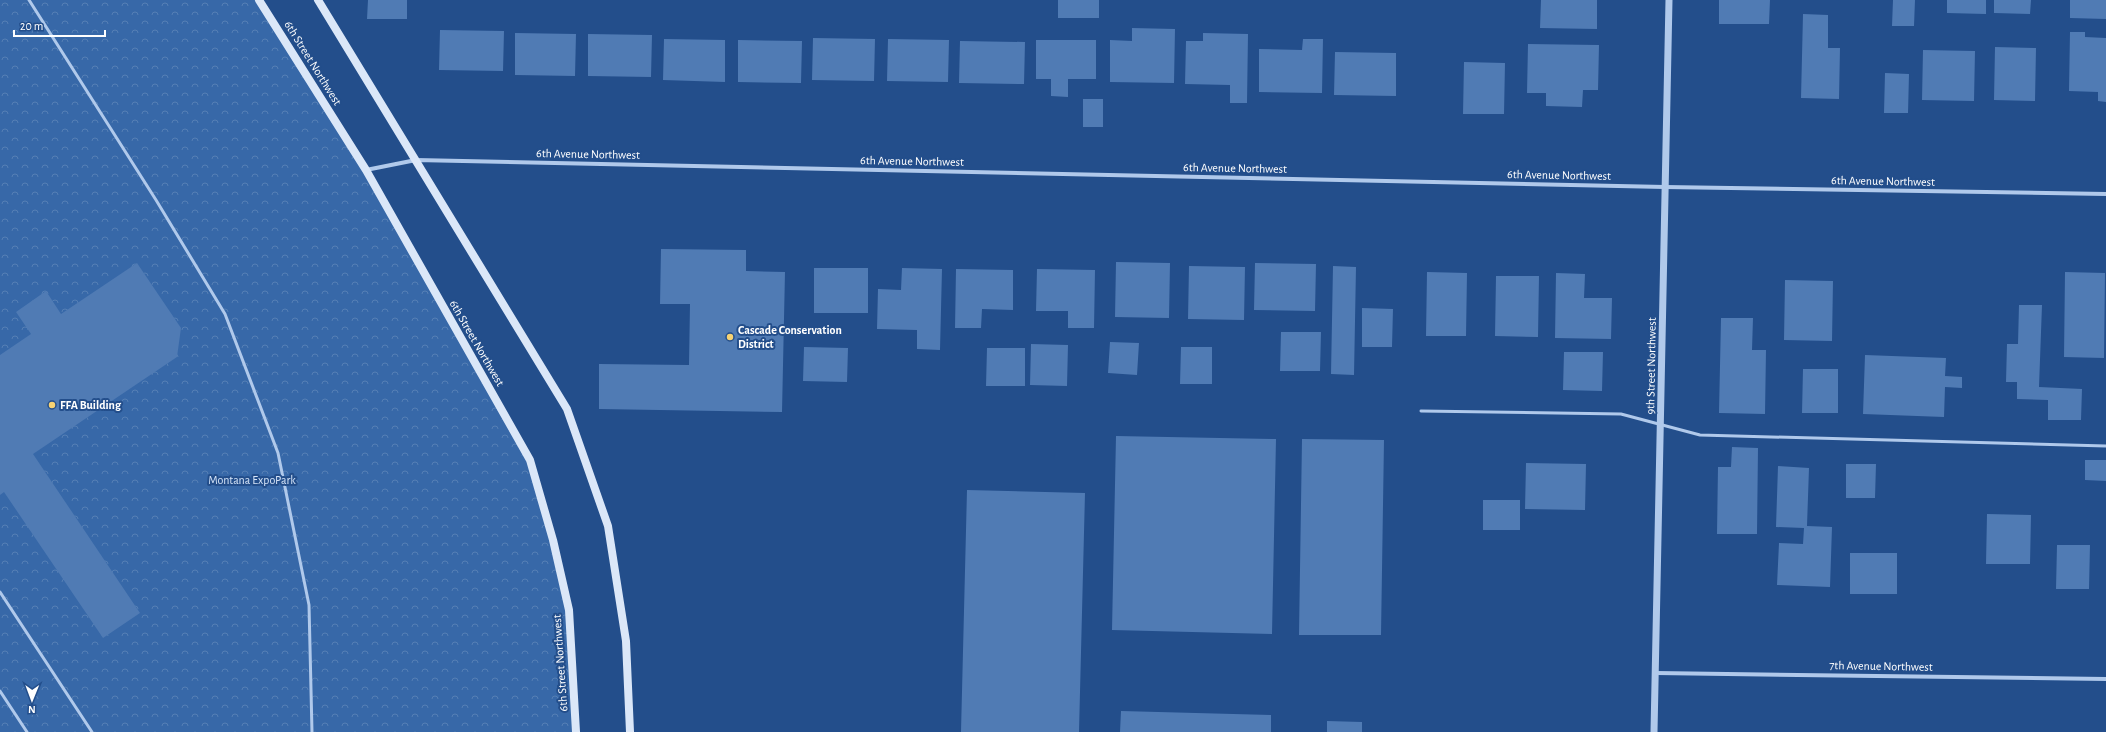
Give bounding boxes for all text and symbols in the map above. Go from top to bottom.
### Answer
scale bar [14,12,105,38]
street label: 6th Street Northwest [282,19,344,107]
text: 20 m [20,20,43,32]
street label: 6th Avenue Northwest [536,147,640,161]
street label: 6th Avenue Northwest [860,154,964,168]
street label: 6th Avenue Northwest [1183,161,1287,175]
street label: 6th Avenue Northwest [1507,168,1611,182]
street label: 6th Avenue Northwest [1831,174,1935,188]
street label: 6th Street Northwest [448,298,507,388]
street label: 9th Street Northwest [1644,317,1658,415]
place label: Cascade Conservation District [738,324,842,350]
marker: Cascade Conservation District [725,332,735,342]
place label: FFA Building [60,399,122,411]
marker: FFA Building [47,400,57,410]
park label: Montana ExpoPark [208,474,296,486]
street label: 6th Street Northwest [551,614,569,712]
street label: 7th Avenue Northwest [1829,659,1933,673]
north arrow [12,680,52,720]
text: N [28,704,36,715]

